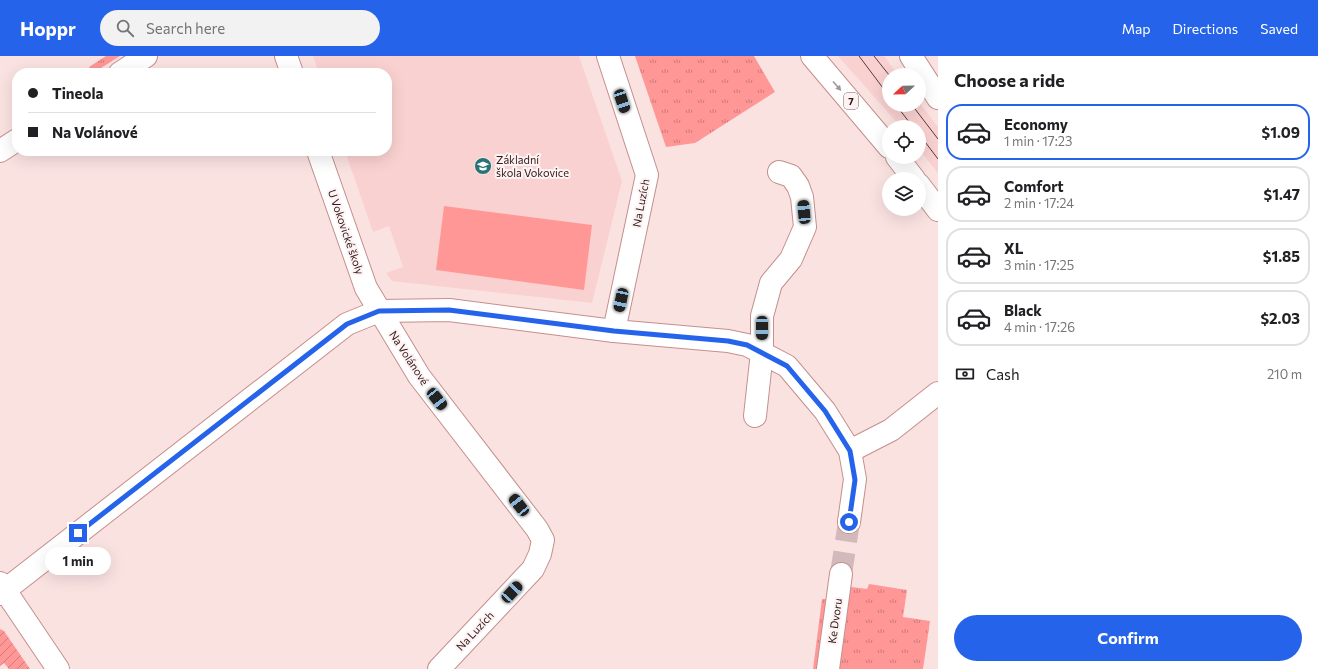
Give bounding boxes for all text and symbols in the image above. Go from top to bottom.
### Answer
search box [100,10,380,46]
text: Hoppr [20,17,76,40]
icon: search [114,17,136,39]
text: Search here [146,19,225,37]
text: Map [1122,20,1151,37]
text: Directions [1173,20,1238,37]
text: Saved [1260,20,1298,37]
north arrow [882,68,926,112]
map controls [882,68,926,216]
text: Choose a ride [954,69,1065,91]
one-way arrow [833,80,842,91]
text: Tineola [52,84,103,102]
car [613,88,631,114]
road number: 7 [844,93,858,109]
icon: car [956,114,992,150]
text: Economy [1004,115,1068,133]
button: locate [882,120,926,164]
text: Na Volánové [52,123,138,141]
text: $1.09 [1262,123,1300,141]
text: 1 min · 17:23 [1004,133,1072,149]
place label: Základní škola Vokovice [496,153,569,179]
school or university icon: Základní škola Vokovice [473,156,493,176]
button: layers [882,172,926,216]
icon: car [956,176,992,212]
text: Comfort [1004,177,1064,195]
street label: Na Luzích [629,178,652,228]
text: $1.47 [1264,185,1300,203]
street label: U Vokovické školy [326,188,367,276]
text: 2 min · 17:24 [1004,195,1074,211]
car [797,200,811,224]
icon: car [956,238,992,274]
text: XL [1004,239,1023,257]
text: $1.85 [1263,247,1300,265]
text: 3 min · 17:25 [1004,257,1074,273]
car [613,287,629,313]
icon: car [956,300,992,336]
text: Black [1004,301,1042,319]
text: $2.03 [1260,309,1300,327]
car [756,316,768,340]
text: 4 min · 17:26 [1004,319,1075,335]
street label: Na Volánové [387,328,432,387]
icon: cash [954,363,976,385]
text: Cash [986,365,1020,383]
text: 210 m [1267,366,1302,382]
car [425,386,449,412]
car [507,492,531,518]
route start [840,513,858,531]
route end [69,524,87,542]
callout: 1 min [45,547,111,575]
text: 1 min [63,553,93,569]
car [499,579,525,605]
street label: Ke Dvoru [825,597,844,644]
street label: Na Luzích [453,608,496,653]
button: Confirm [954,615,1302,661]

